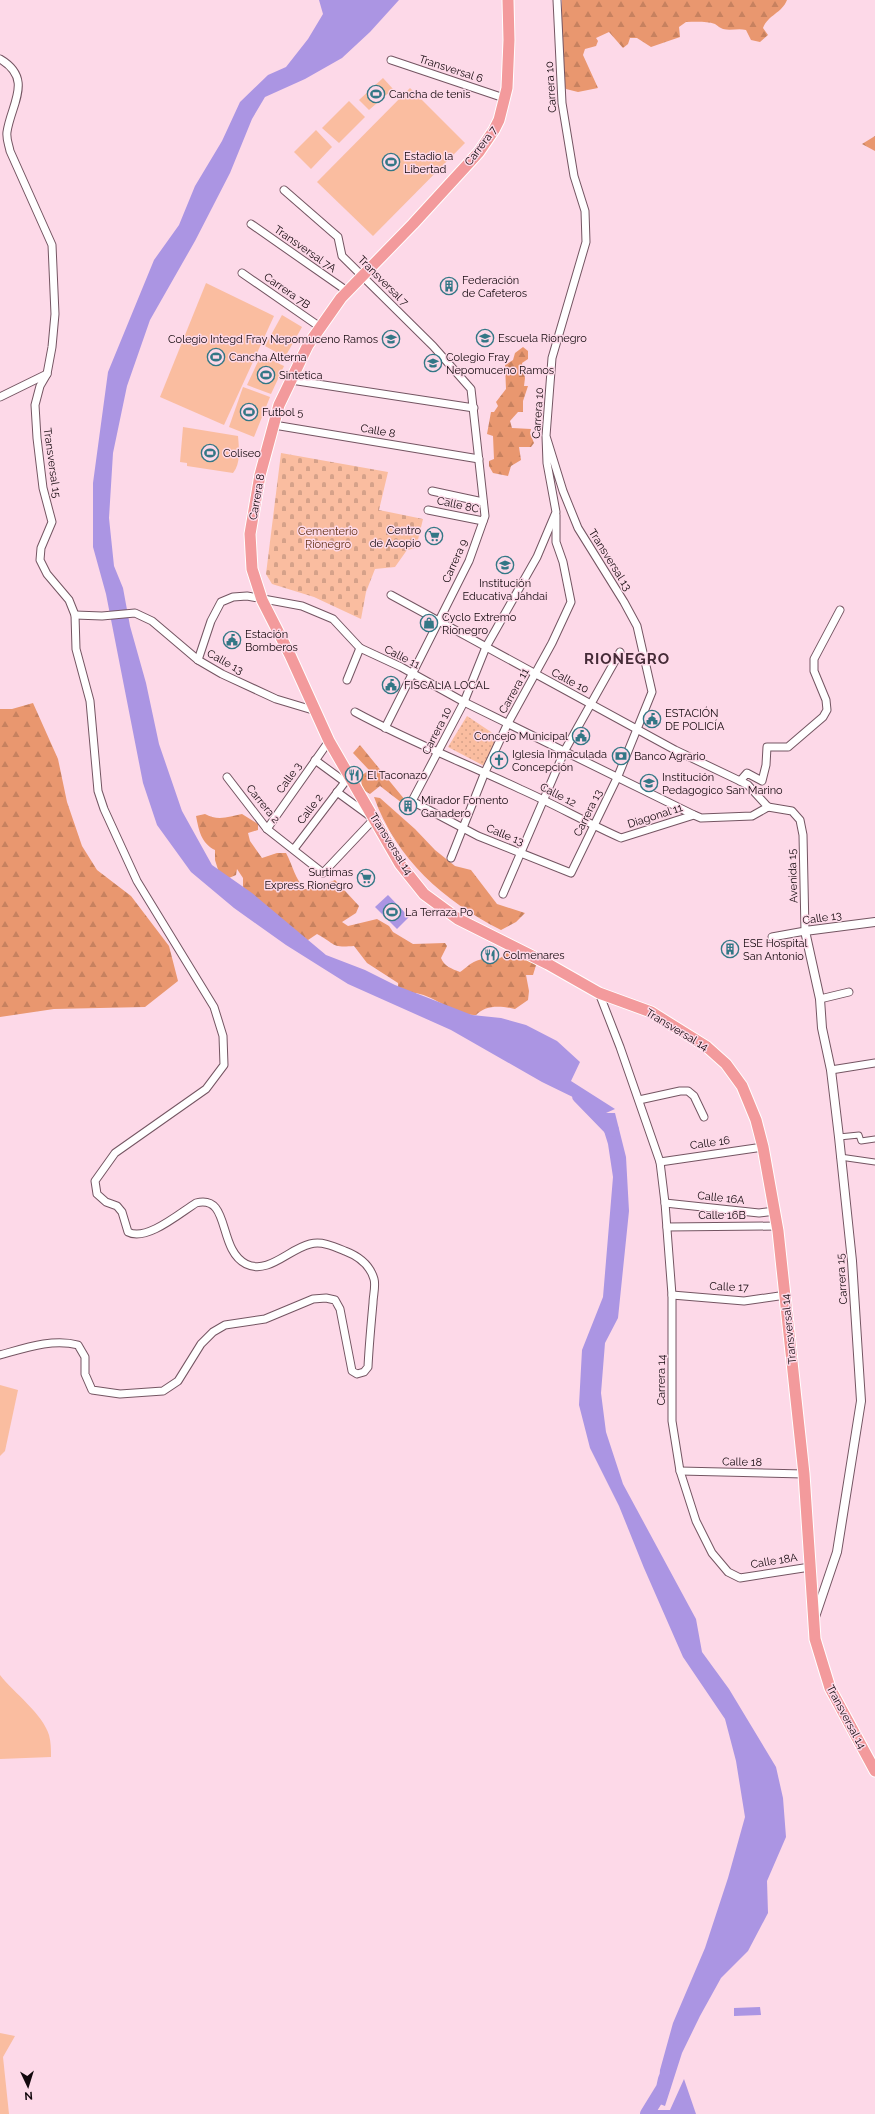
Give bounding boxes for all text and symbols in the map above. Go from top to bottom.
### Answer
street label: Transversal 6 [417,53,485,86]
street label: Carrera 10 [543,61,559,113]
sports icon: Cancha de tenis [366,84,386,104]
place label: Cancha de tenis [389,88,470,101]
street label: Carrera 7 [462,124,500,168]
place label: Estadio la Libertad [404,150,453,176]
sports icon: Estadio la Libertad [381,152,401,172]
street label: Transversal 7A [271,223,339,276]
street label: Transversal 7 [355,253,411,309]
street label: Carrera 7B [261,270,313,312]
place label: Federación de Cafeteros [462,274,527,300]
building icon: Federación de Cafeteros [439,276,459,296]
school or university icon: Escuela Rionegro [475,328,495,348]
school or university icon: Colegio Integd Fray Nepomuceno Ramos [381,329,401,349]
place label: Escuela Rionegro [498,332,587,345]
place label: Colegio Integd Fray Nepomuceno Ramos [168,333,378,346]
sports icon: Cancha Alterna [206,347,226,367]
place label: Cancha Alterna [229,351,307,364]
place label: Colegio Fray Nepomuceno Ramos [446,351,554,377]
school or university icon: Colegio Fray Nepomuceno Ramos [423,353,443,373]
sports icon: Sintetica [256,365,276,385]
place label: Sintetica [279,369,323,382]
street label: Carrera 10 [530,387,546,439]
sports icon: Futbol 5 [239,402,259,422]
place label: Futbol 5 [262,406,303,419]
street label: Calle 8 [359,422,397,440]
street label: Transversal 15 [41,427,63,499]
sports icon: Coliseo [200,443,220,463]
place label: Coliseo [223,447,261,460]
street label: Carrera 8 [247,473,267,521]
street label: Calle 8C [436,494,481,516]
place label: Centro de Acopio [370,524,421,550]
park label: Cementerio Rionegro [298,525,358,551]
supermarket icon: Centro de Acopio [424,526,444,546]
street label: Transversal 13 [586,527,634,593]
street label: Carrera 9 [440,537,470,585]
school or university icon: Institución Educativa Jahdai [495,555,515,575]
place label: Institución Educativa Jahdai [462,577,548,603]
place label: Cyclo Extremo Rionegro [442,611,517,637]
shop icon: Cyclo Extremo Rionegro [419,613,439,633]
place label: Estación Bomberos [245,628,298,654]
public building icon: Estación Bomberos [222,630,242,650]
street label: Calle 11 [382,643,422,672]
street label: Calle 13 [205,647,245,677]
district label: RIONEGRO [584,650,670,668]
street label: Carrera 11 [496,666,532,716]
street label: Calle 10 [549,666,591,696]
public building icon: FISCALIA LOCAL [381,675,401,695]
place label: FISCALIA LOCAL [404,679,490,692]
street label: Carrera 10 [419,705,455,757]
place label: ESTACIÓN DE POLICÍA [665,706,725,733]
public building icon: ESTACIÓN DE POLICÍA [642,709,662,729]
public building icon: Concejo Municipal [571,726,591,746]
place label: Concejo Municipal [474,730,568,743]
bank icon: Banco Agrario [611,746,631,766]
place label: Iglesia Inmaculada Concepción [512,748,607,774]
church icon: Iglesia Inmaculada Concepción [489,750,509,770]
place label: Banco Agrario [634,750,706,763]
street label: Calle 3 [274,760,304,796]
restaurant icon: El Taconazo [344,765,364,785]
place label: El Taconazo [367,769,428,782]
place label: Institución Pedagogico San Marino [662,771,783,797]
school or university icon: Institución Pedagogico San Marino [639,773,659,793]
street label: Calle 12 [538,780,579,810]
street label: Carrera 2 [243,782,283,826]
street label: Carrera 13 [571,787,605,839]
street label: Calle 2 [294,791,326,827]
place label: Mirador Fomento Ganadero [421,794,509,820]
building icon: Mirador Fomento Ganadero [398,796,418,816]
street label: Diagonal 11 [626,801,684,831]
street label: Transversal 14 [367,811,415,877]
street label: Calle 13 [484,822,526,848]
street label: Avenida 15 [786,849,800,903]
place label: Surtimas Express Rionegro [264,866,353,892]
supermarket icon: Surtimas Express Rionegro [356,868,376,888]
sports icon: La Terraza Po [382,902,402,922]
place label: La Terraza Po [405,906,473,919]
street label: Calle 13 [802,909,843,927]
place label: ESE Hospital San Antonio [743,937,808,963]
building icon: ESE Hospital San Antonio [720,939,740,959]
restaurant icon: Colmenares [480,945,500,965]
place label: Colmenares [503,949,565,962]
street label: Transversal 14 [643,1006,711,1054]
street label: Calle 16 [689,1134,731,1152]
street label: Calle 16A [697,1189,746,1207]
street label: Calle 16B [698,1209,746,1222]
street label: Carrera 15 [834,1253,850,1305]
street label: Calle 17 [709,1280,749,1294]
street label: Transversal 14 [779,1293,799,1365]
street label: Carrera 14 [655,1355,668,1405]
street label: Calle 18 [722,1455,762,1469]
street label: Calle 18A [750,1551,799,1571]
street label: Transversal 14 [824,1683,868,1751]
north arrow [8,2066,48,2106]
text: N [24,2089,33,2102]

